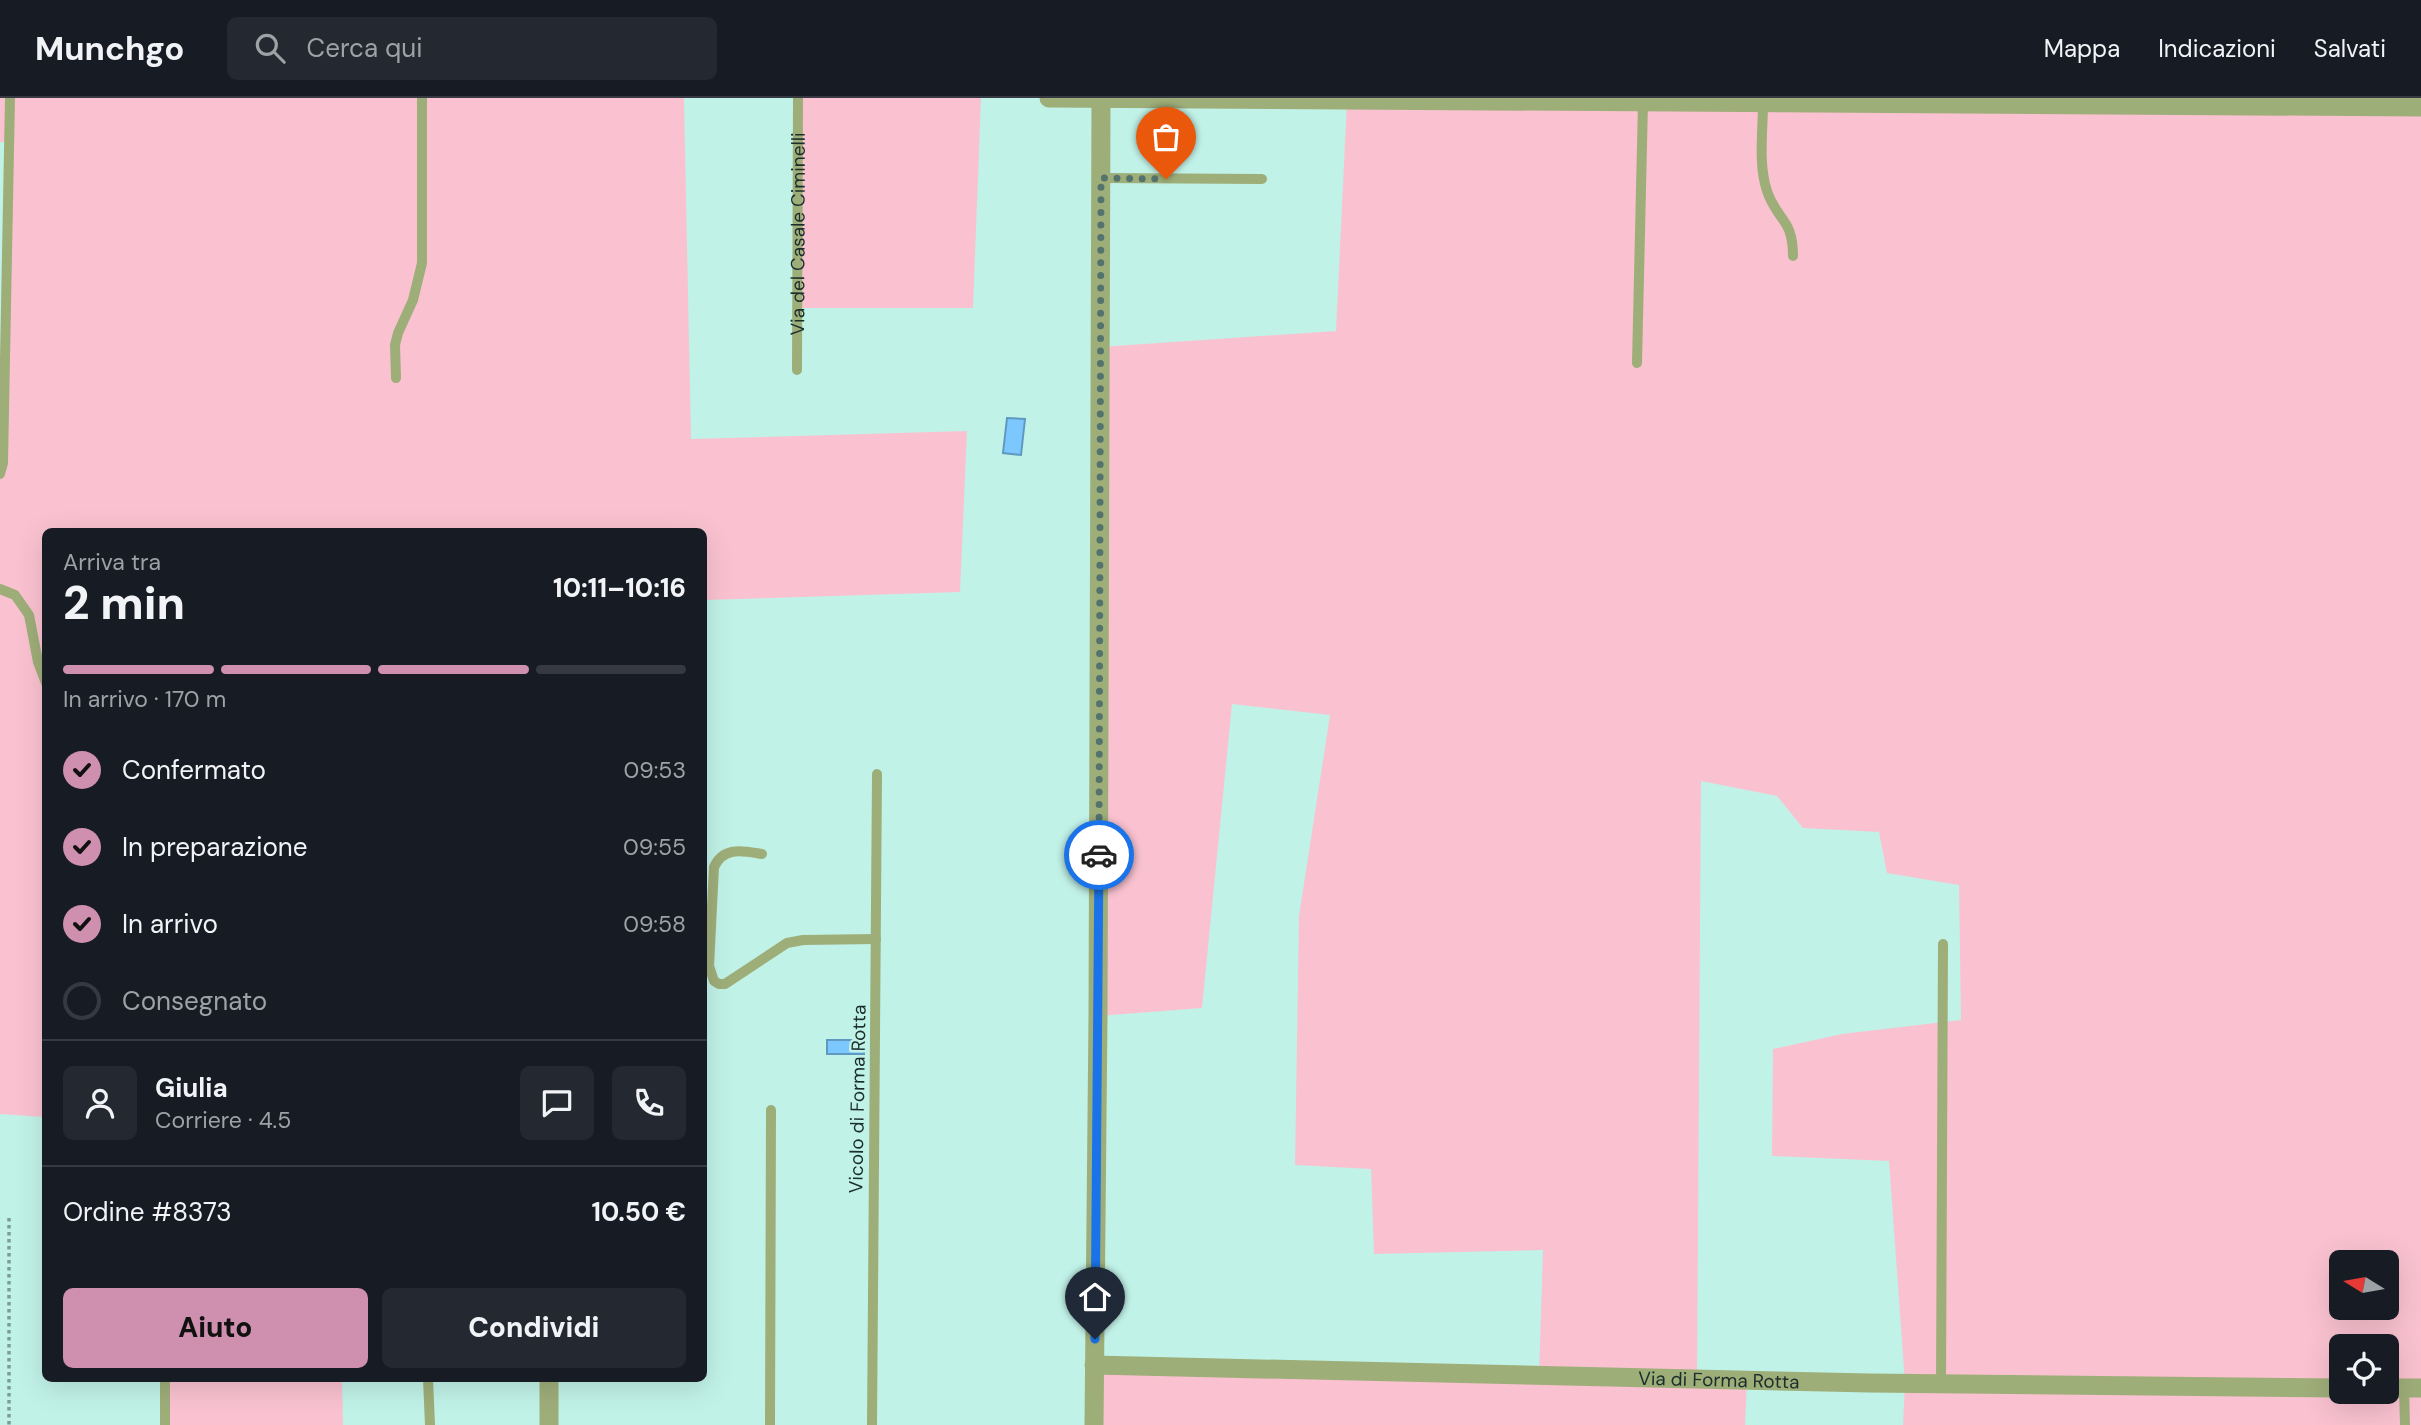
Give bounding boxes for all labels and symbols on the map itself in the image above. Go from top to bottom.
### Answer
pin [1136,107,1196,179]
street label: Via del Casale Ciminelli [785,132,811,336]
courier [1064,820,1134,890]
street label: Vicolo di Forma Rotta [843,1004,872,1194]
north arrow [2329,1250,2399,1320]
pin [1065,1267,1125,1339]
street label: Via di Forma Rotta [1638,1366,1800,1394]

